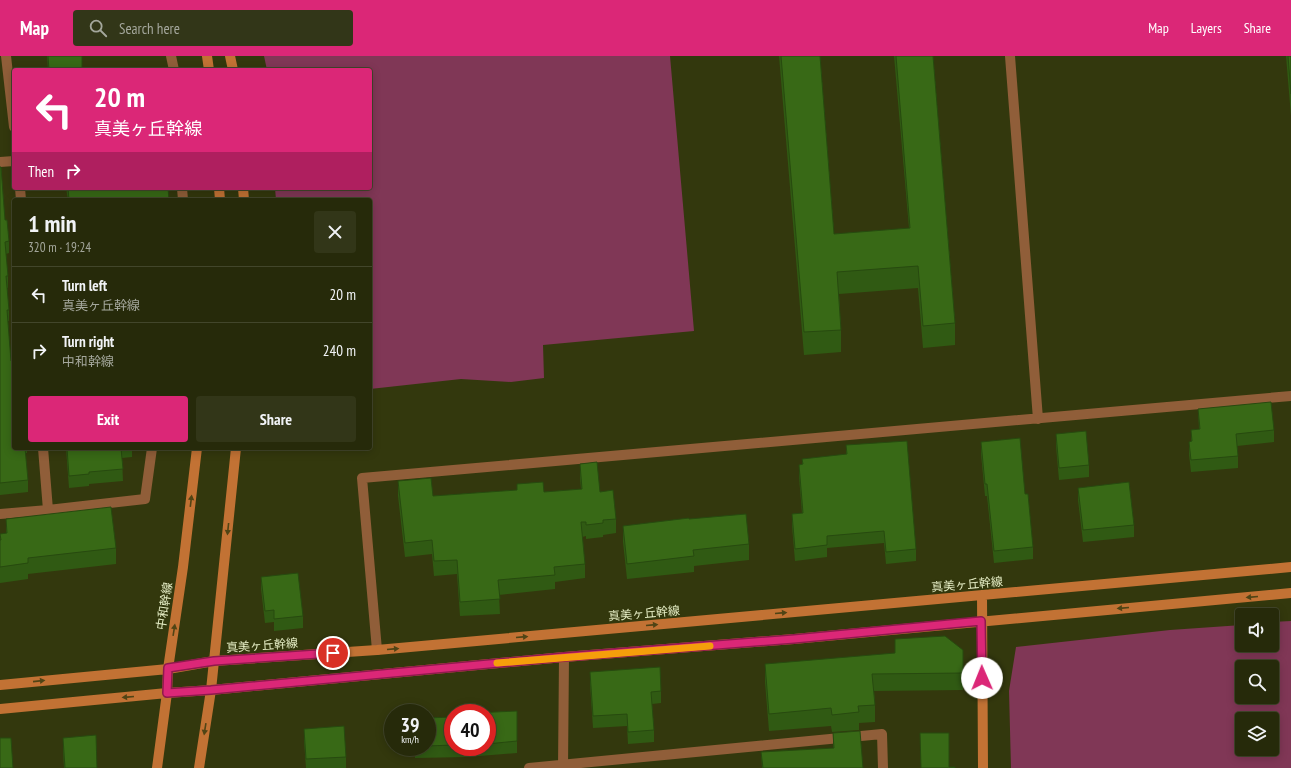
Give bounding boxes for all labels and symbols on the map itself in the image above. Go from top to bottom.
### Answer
one-way arrow [188,495,194,507]
one-way arrow [224,523,231,535]
street label: 真美ヶ丘幹線 [930,573,1004,595]
street label: 中和幹線 [153,581,175,631]
one-way arrow [1246,593,1258,600]
street label: 真美ヶ丘幹線 [607,602,681,624]
one-way arrow [1117,605,1129,612]
one-way arrow [775,610,787,617]
one-way arrow [646,622,658,629]
one-way arrow [171,624,177,636]
one-way arrow [516,633,528,640]
street label: 真美ヶ丘幹線 [226,635,298,655]
pin [316,636,350,670]
one-way arrow [387,645,399,652]
position arrow [961,657,1003,699]
one-way arrow [33,678,45,684]
one-way arrow [122,693,134,700]
speed limit sign: 40 [444,704,496,756]
one-way arrow [202,723,208,735]

